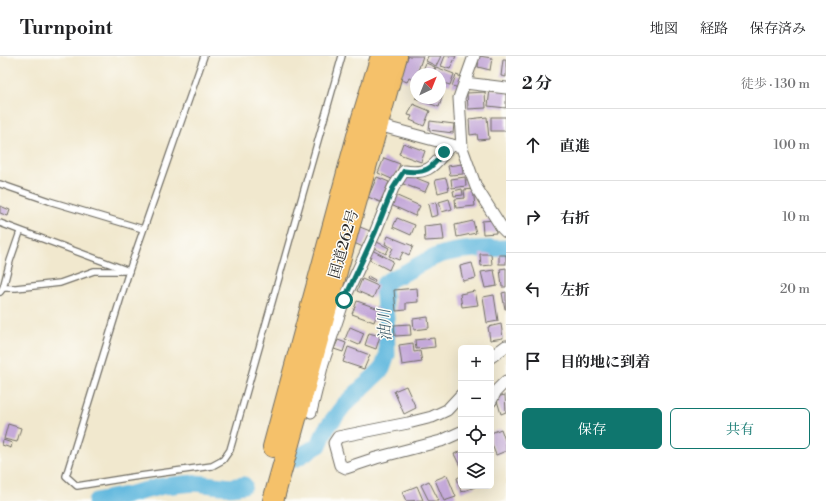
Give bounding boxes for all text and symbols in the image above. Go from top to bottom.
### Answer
text: Turnpoint [20,16,113,40]
text: 地図 [650,20,678,38]
text: 経路 [700,20,728,38]
text: 保存済み [750,20,806,38]
north arrow [410,68,446,104]
text: 2 分 [522,73,552,95]
text: 徒歩 · 130 m [741,76,810,92]
icon: ahead [522,134,544,156]
text: 直進 [560,137,590,156]
text: 100 m [774,137,810,153]
route end [435,143,453,161]
icon: right [522,206,544,228]
street label: 国道262号 [325,207,363,281]
text: 右折 [560,209,590,228]
text: 10 m [782,209,810,225]
icon: left [522,278,544,300]
text: 左折 [560,281,590,300]
text: 20 m [780,281,810,297]
route start [335,291,353,309]
water label: 油川 [374,307,396,342]
map controls [458,345,494,489]
button: + [458,345,494,381]
icon: arrive [522,350,544,372]
text: 目的地に到着 [560,353,650,372]
button: − [458,381,494,417]
button: 保存 [522,408,662,449]
button: 共有 [670,408,810,449]
button: locate [458,417,494,453]
button: layers [458,453,494,489]

